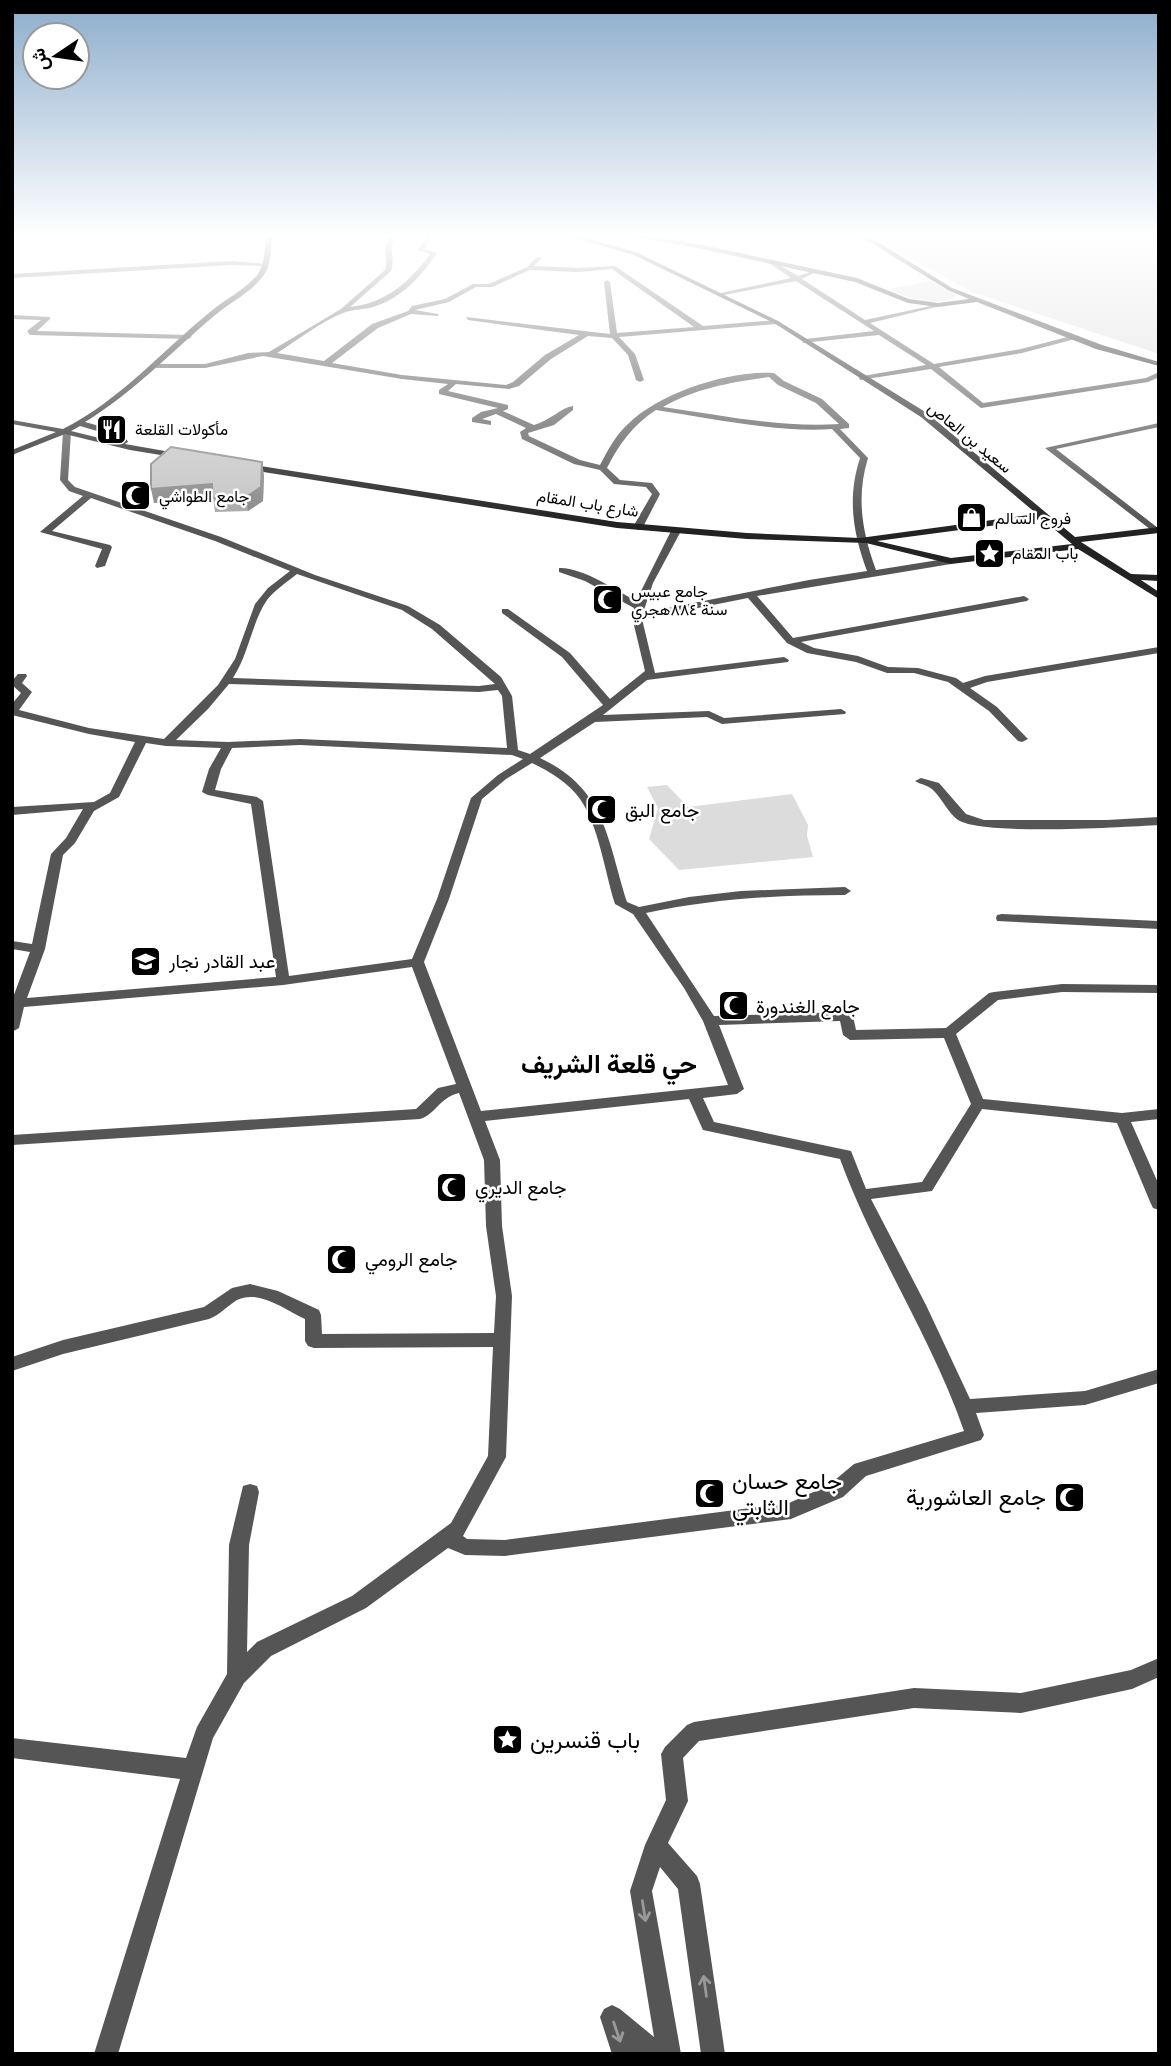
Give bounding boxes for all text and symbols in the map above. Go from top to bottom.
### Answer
north arrow [21,21,91,91]
text: ش [26,46,54,73]
street label: سعيد بن العاص [923,398,1015,478]
restaurant icon: مأكولات القلعة [95,412,129,446]
place label: مأكولات القلعة [135,420,228,440]
mosque icon: جامع الطواشي [119,479,153,513]
street label: شارع باب المقام [535,486,640,523]
place label: جامع الطواشي [159,487,250,510]
shop icon: فروج السالم [955,501,989,535]
place label: فروج السالم [995,509,1071,530]
place icon: باب المقام [972,536,1006,570]
place label: باب المقام [1012,544,1078,564]
place label: جامع عبيس سنة ٨٨٤هجري [631,582,727,623]
mosque icon: جامع عبيس سنة ٨٨٤هجري [591,583,625,617]
mosque icon: جامع البق [585,793,619,827]
place label: جامع البق [625,799,699,824]
school or university icon: عبد القادر نجار [129,944,163,978]
place label: عبد القادر نجار [168,950,275,973]
mosque icon: جامع الغندورة [716,989,750,1023]
place label: جامع الغندورة [756,995,860,1020]
district label: حي قلعة الشريف [521,1049,697,1086]
mosque icon: جامع الديري [435,1170,469,1204]
place label: جامع الديري [475,1176,567,1203]
mosque icon: جامع الرومي [325,1242,359,1276]
place label: جامع الرومي [365,1248,458,1275]
place label: جامع حسان الثابتي [732,1467,842,1526]
mosque icon: جامع حسان الثابتي [692,1477,726,1511]
mosque icon: جامع العاشورية [1052,1480,1086,1514]
place label: جامع العاشورية [906,1483,1046,1513]
place icon: باب قنسرين [490,1723,524,1757]
place label: باب قنسرين [530,1726,640,1755]
one-way arrow [638,1899,651,1922]
one-way arrow [698,1975,711,1998]
one-way arrow [612,2020,624,2042]

